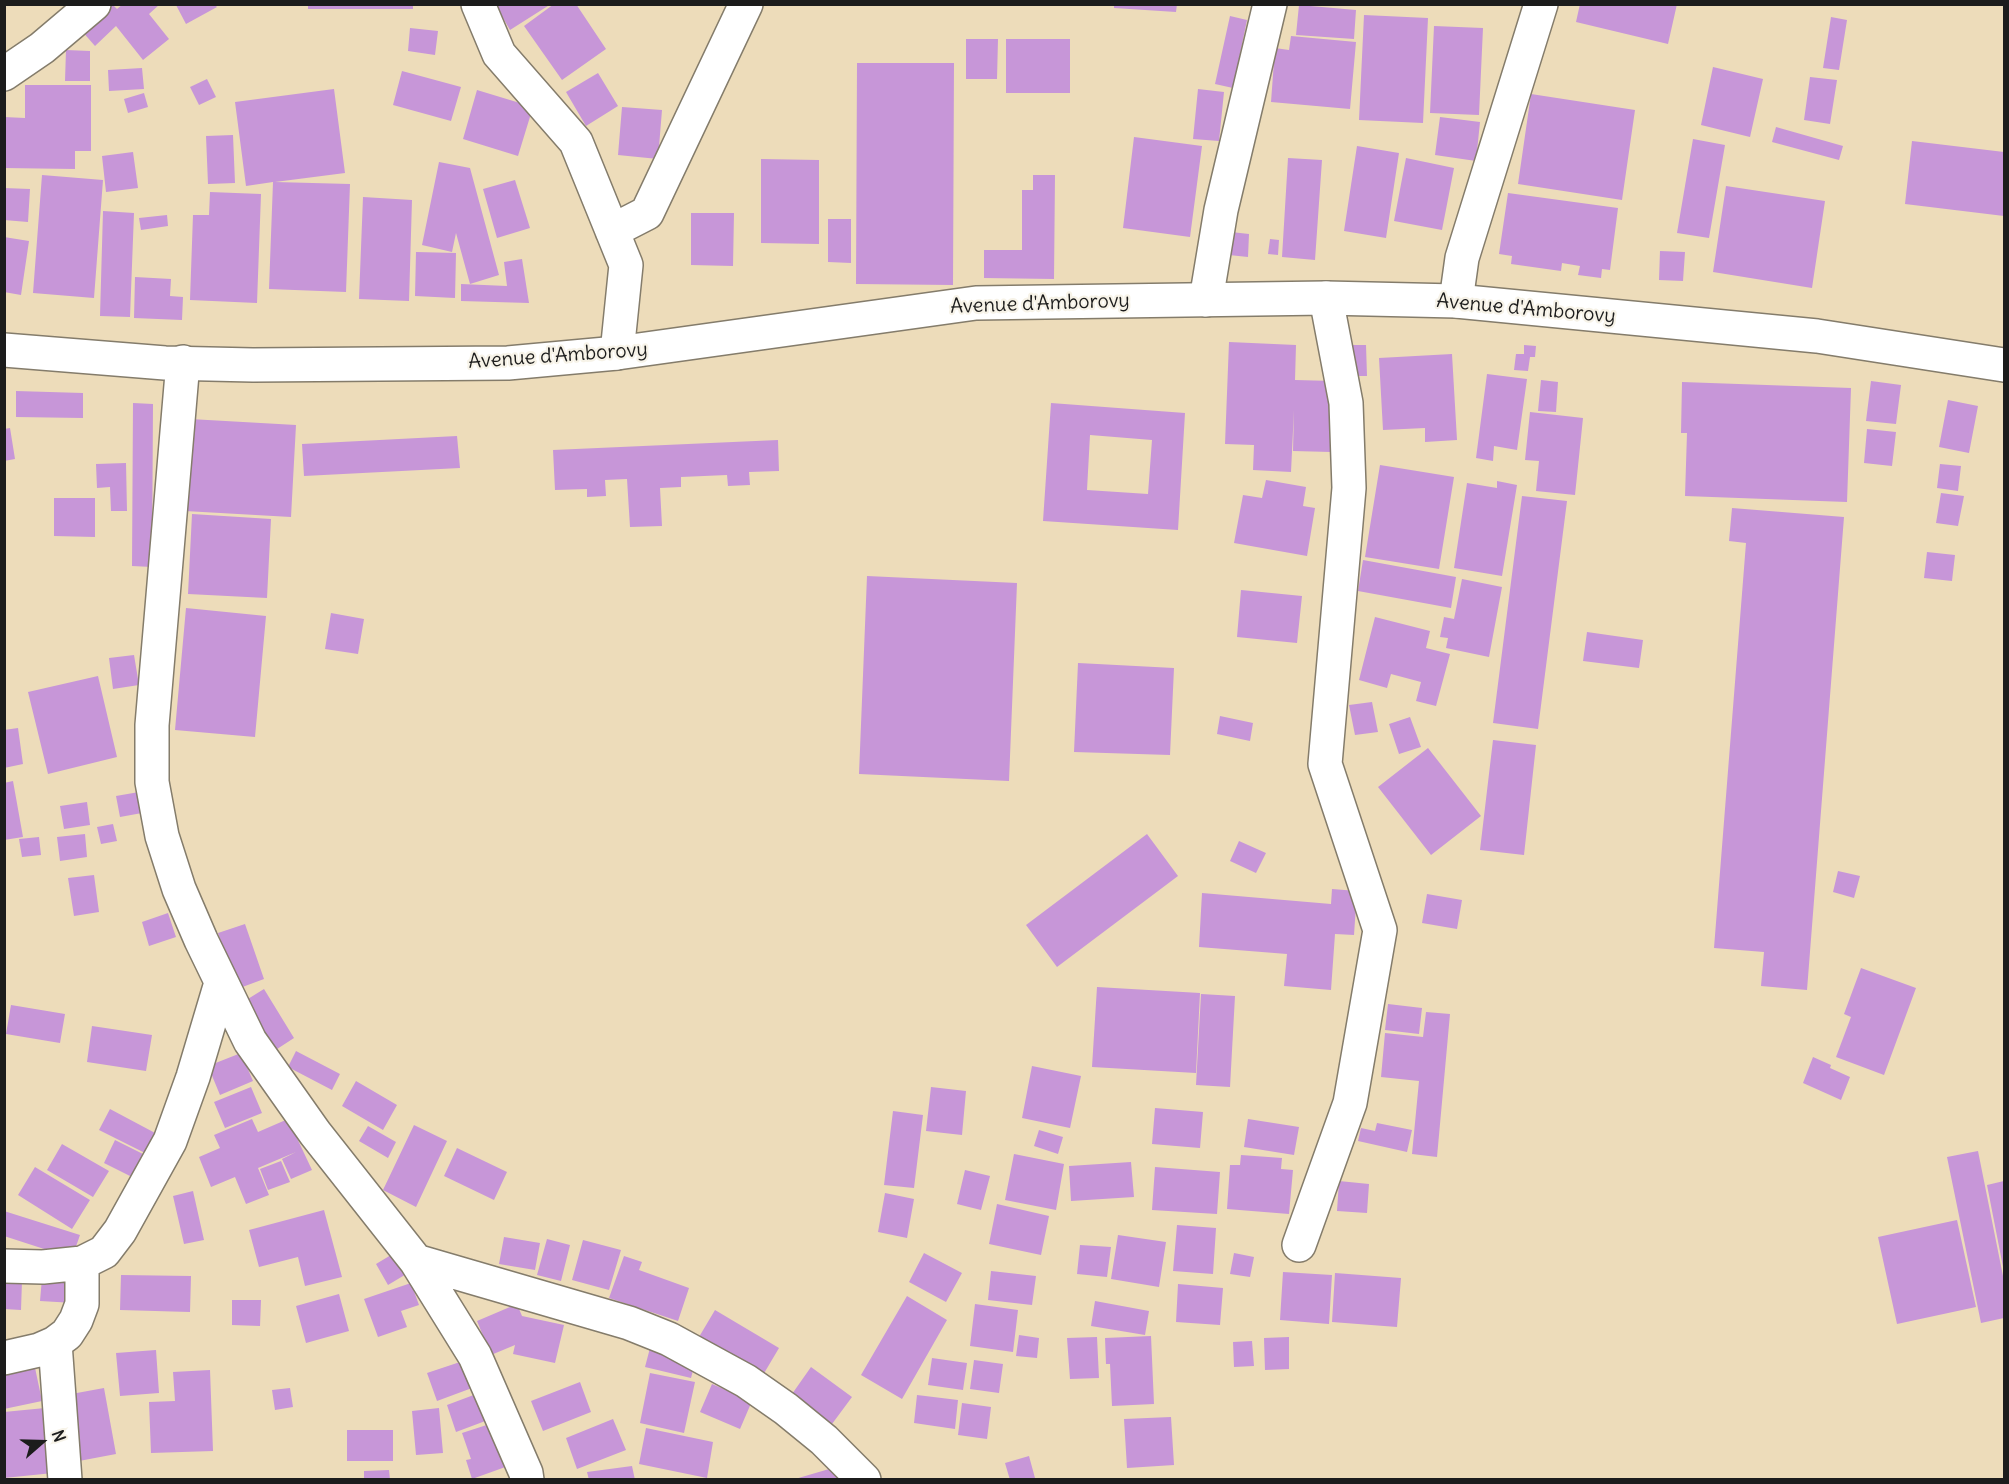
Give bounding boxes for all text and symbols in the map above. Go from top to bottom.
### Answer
street label: Avenue d'Amborovy [950,289,1130,319]
street label: Avenue d'Amborovy [1436,289,1616,329]
street label: Avenue d'Amborovy [468,338,648,374]
north arrow [12,1412,72,1472]
text: N [48,1427,70,1444]

